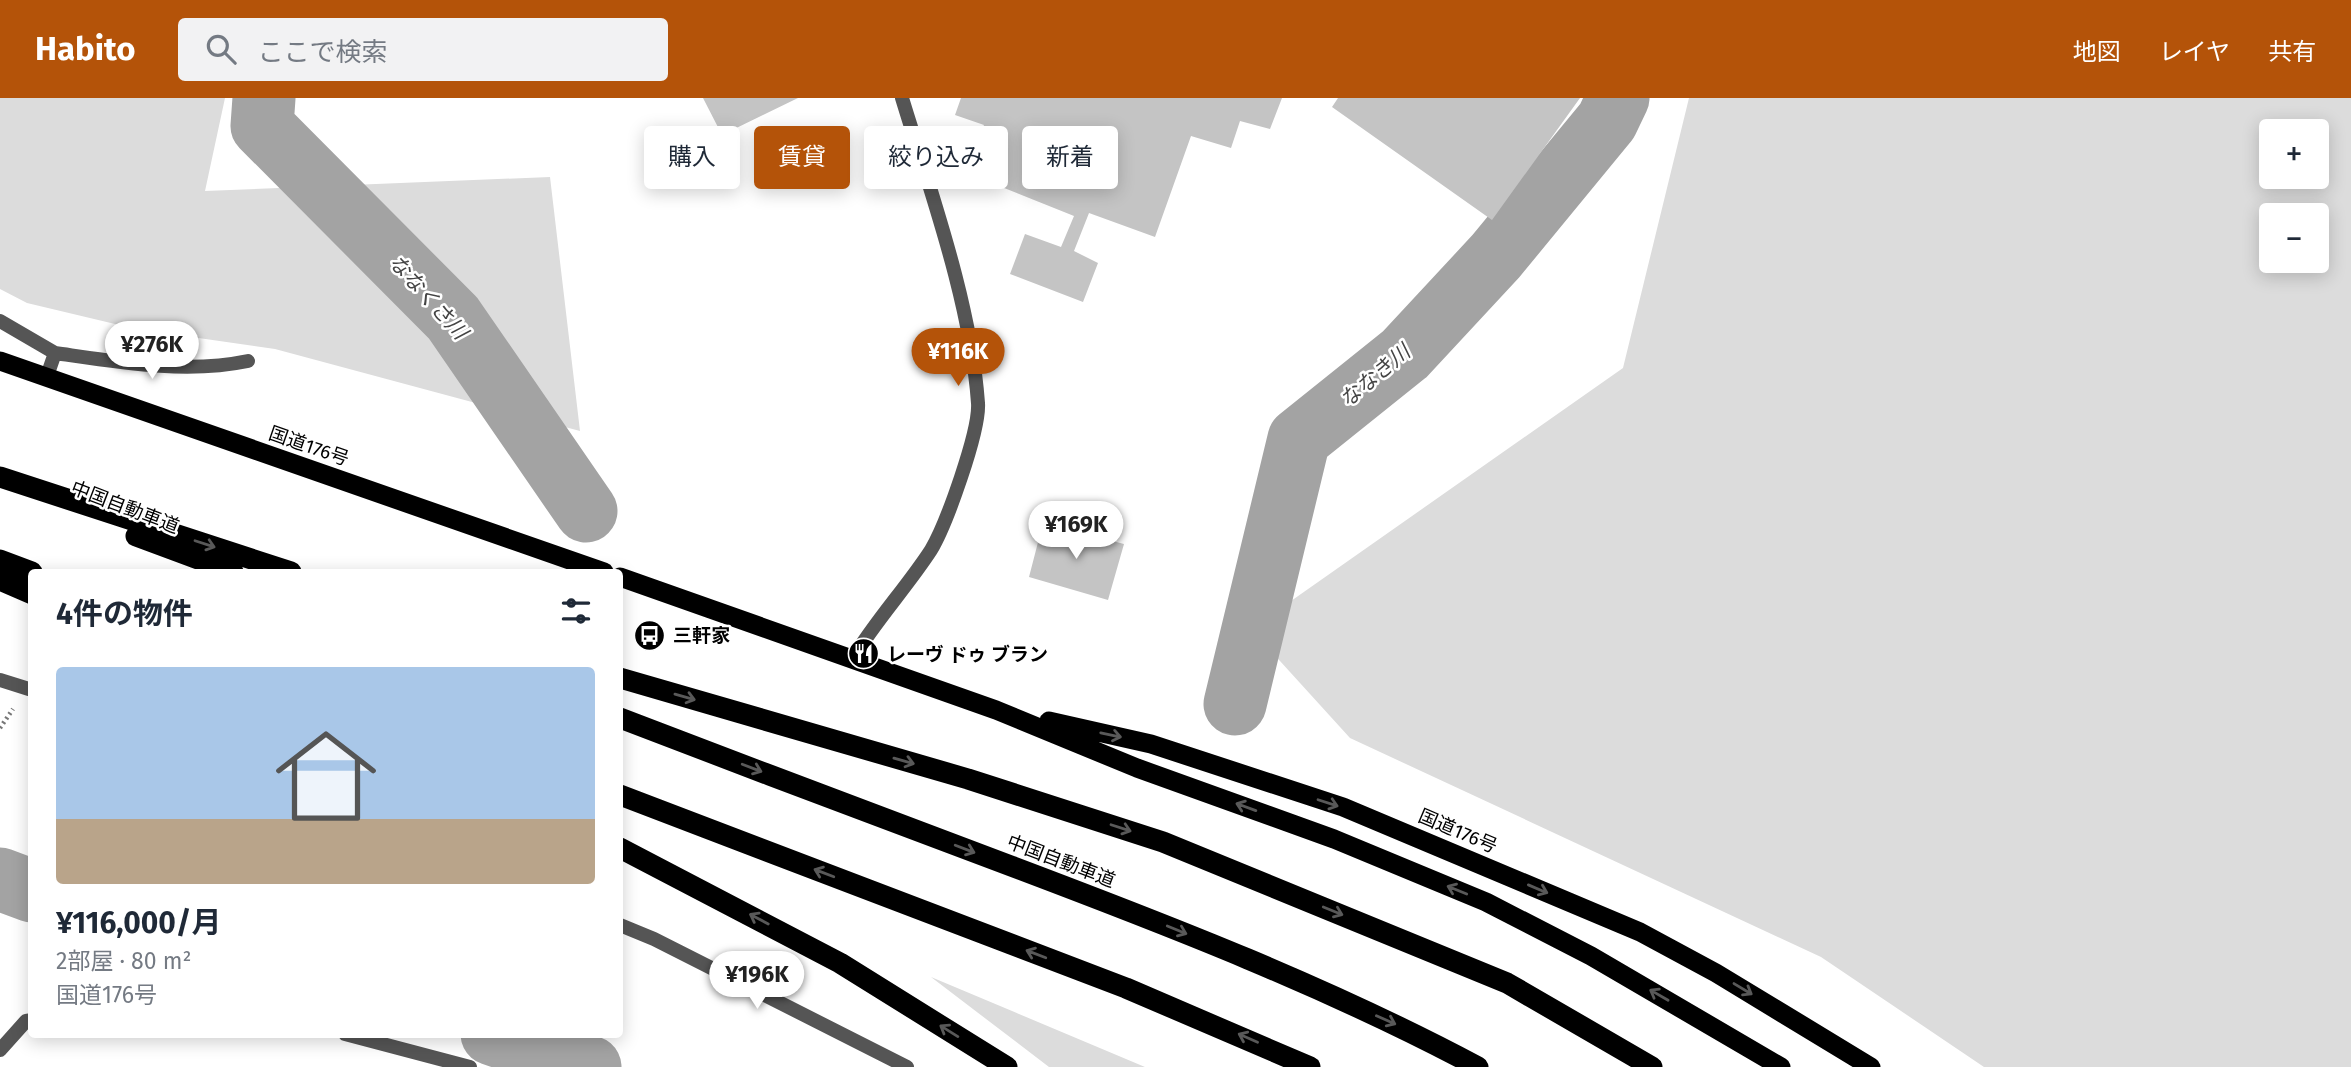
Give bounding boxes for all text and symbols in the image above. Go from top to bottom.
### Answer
search box [178,18,668,81]
text: Habito [35,29,136,69]
icon: search [202,30,240,68]
text: ここで検索 [258,37,388,68]
text: 地図 [2073,38,2121,66]
text: レイヤ [2159,38,2230,66]
text: 共有 [2268,38,2316,66]
map controls [2259,119,2329,273]
button: + [2259,119,2329,189]
chip: 購入 [644,126,740,189]
chip: 賃貸 [754,126,850,189]
chip: 絞り込み [864,126,1008,189]
chip: 新着 [1022,126,1118,189]
button: − [2259,203,2329,273]
water label: ななくさ川 [383,249,474,346]
pin: ¥276K [103,322,201,381]
pin: ¥116K [909,328,1007,388]
text: ¥276K [121,330,183,358]
text: ¥116K [928,337,988,365]
water label: ななき川 [1334,338,1417,413]
street label: 国道176号 [266,422,352,470]
street label: 中国自動車道 [68,476,182,538]
pin: ¥169K [1027,502,1125,561]
text: ¥169K [1044,510,1108,538]
one-way arrow [193,539,215,551]
icon: filters [557,592,595,630]
text: 4件の物件 [56,596,193,632]
bus stop icon: 三軒家 [633,618,667,652]
place label: 三軒家 [673,624,730,647]
restaurant icon: レーヴ ドゥ ブラン [847,637,881,671]
place label: レーヴ ドゥ ブラン [887,643,1048,666]
one-way arrow [674,692,696,705]
icon: home [263,713,389,839]
one-way arrow [1099,729,1122,742]
one-way arrow [892,755,914,768]
one-way arrow [741,763,763,776]
one-way arrow [1317,797,1339,810]
one-way arrow [1235,800,1257,812]
street label: 国道176号 [1415,804,1501,858]
one-way arrow [1109,823,1131,835]
street label: 中国自動車道 [1004,830,1118,892]
one-way arrow [953,844,975,856]
one-way arrow [813,866,835,878]
one-way arrow [1447,883,1469,896]
one-way arrow [1527,884,1549,897]
text: ¥116,000/月 [56,905,221,941]
one-way arrow [1321,906,1343,919]
one-way arrow [749,912,769,926]
one-way arrow [1166,924,1188,937]
one-way arrow [1026,946,1048,959]
text: 2部屋 · 80 m² [56,947,192,975]
pin: ¥196K [708,951,806,1011]
text: ¥196K [725,960,789,988]
text: 国道176号 [56,981,157,1009]
one-way arrow [1732,982,1752,996]
one-way arrow [1650,988,1670,1002]
one-way arrow [1375,1014,1397,1027]
one-way arrow [940,1023,959,1038]
one-way arrow [1238,1031,1259,1044]

